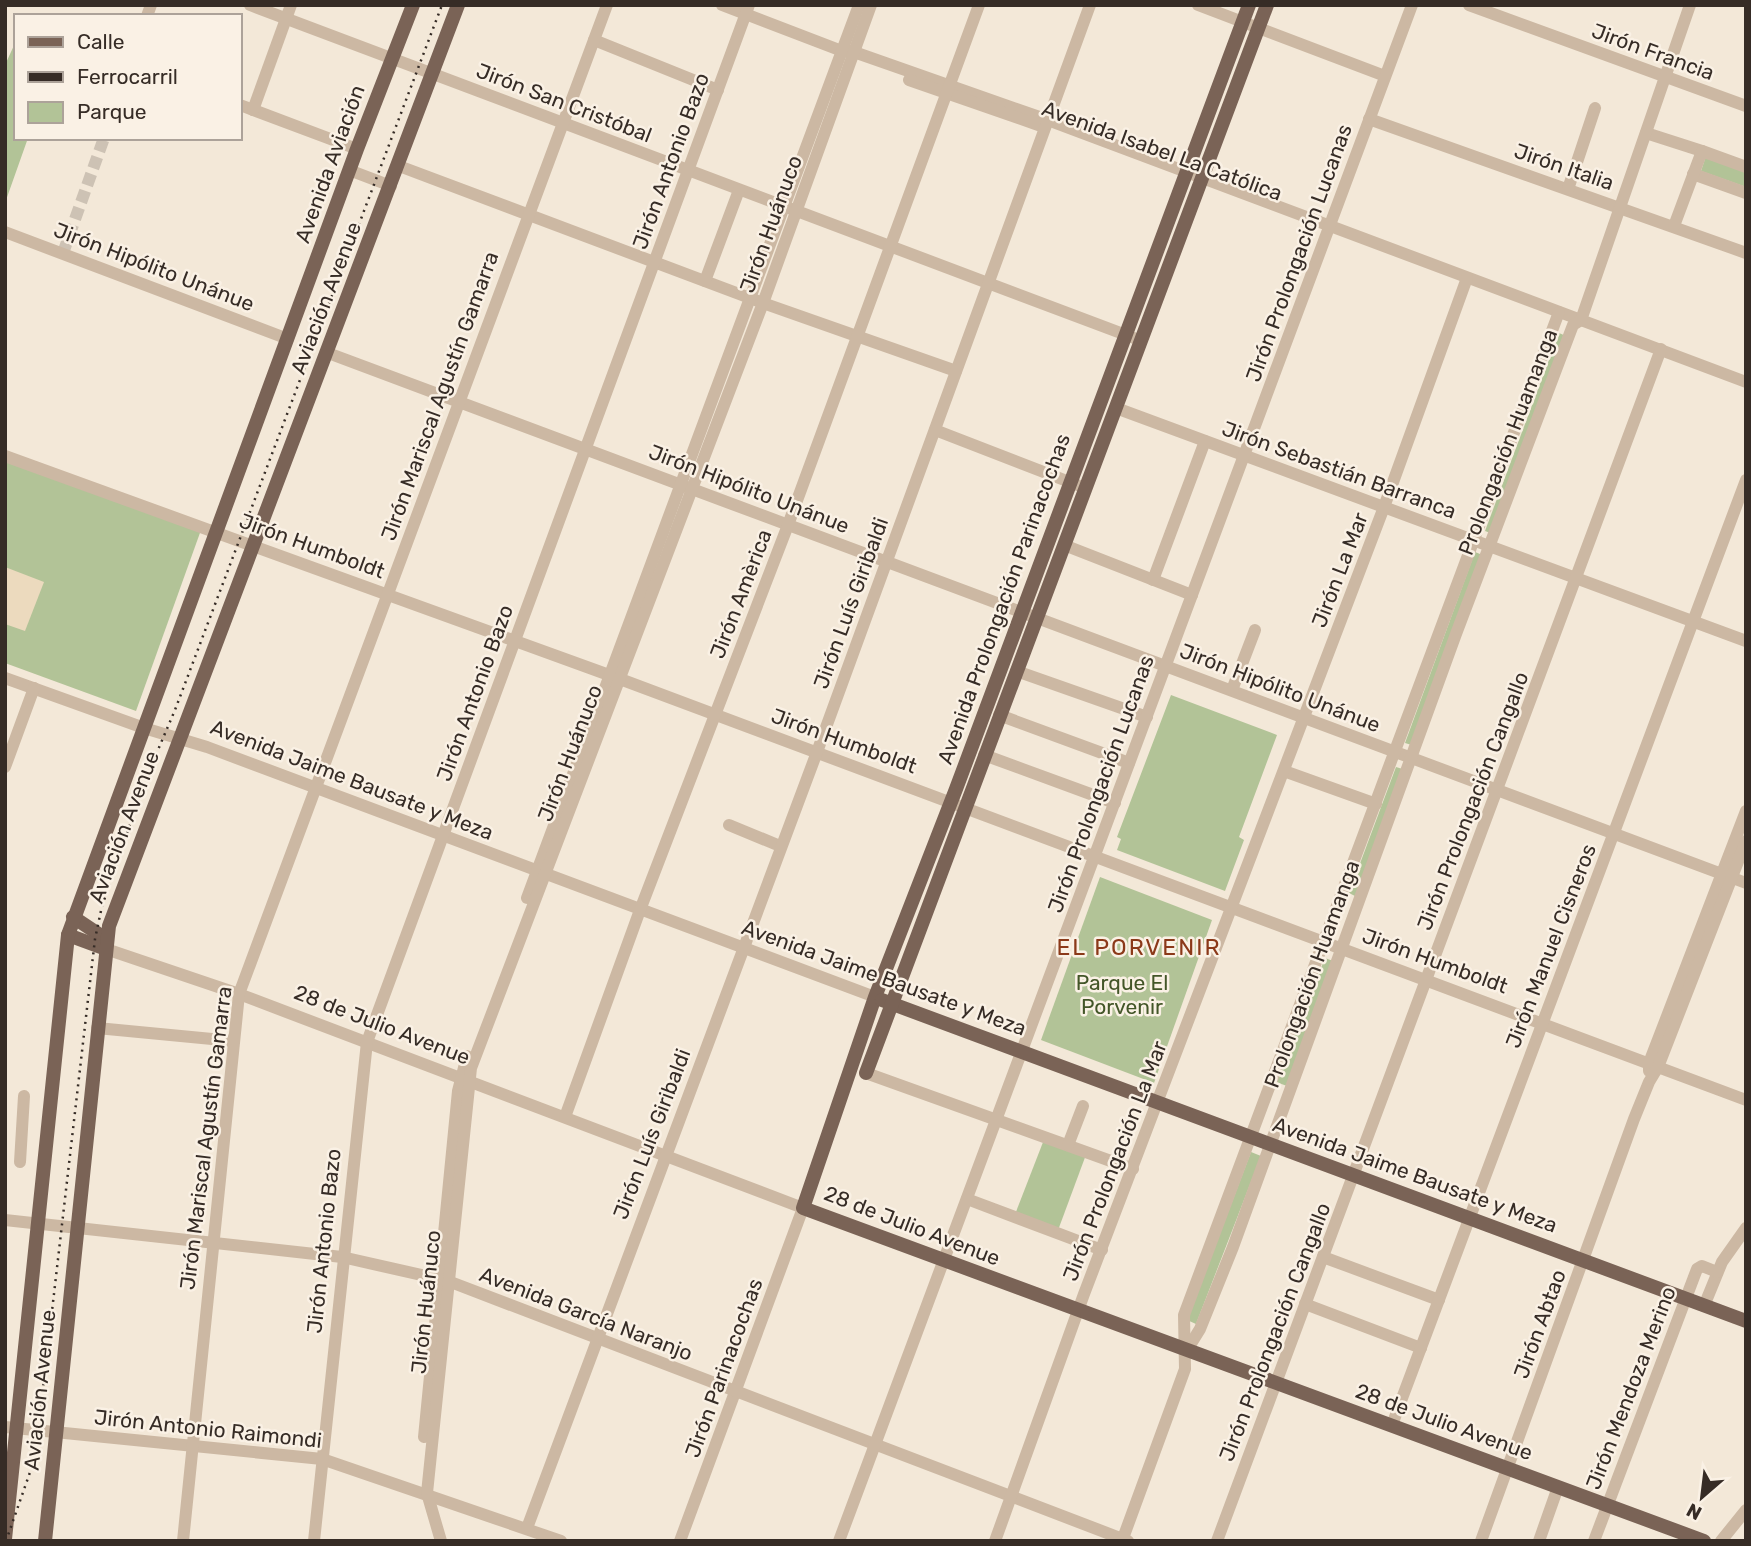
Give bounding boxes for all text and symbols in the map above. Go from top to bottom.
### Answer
legend [14,14,242,140]
street label: Jirón Francia [1589,18,1718,85]
text: Calle [77,29,125,54]
street label: Jirón San Cristóbal [473,58,655,148]
text: Ferrocarril [77,64,178,89]
street label: Jirón Antonio Bazo [627,69,714,252]
street label: Avenida Aviación [289,82,370,246]
street label: Avenida Isabel La Católica [1039,95,1286,206]
text: Parque [77,99,147,124]
street label: Jirón Prolongación Lucanas [1240,121,1357,385]
street label: Jirón Italia [1511,138,1617,195]
street label: Jirón Huánuco [734,152,807,296]
street label: Jirón Hipólito Unánue [50,217,258,316]
street label: Aviación Avenue [285,218,366,378]
street label: Jirón Mariscal Agustín Gamarra [376,248,504,544]
street label: Prolongación Huamanga [1453,325,1562,558]
street label: Jirón Sebastián Barranca [1219,415,1460,524]
street label: Avenida Prolongación Parinacochas [932,430,1075,768]
street label: Jirón Hipólito Unánue [645,439,853,538]
street label: Jirón Humboldt [236,508,388,583]
street label: Jirón La Mar [1306,509,1373,631]
street label: Jirón Luís Giribaldi [808,514,893,692]
street label: Jirón Amèrica [704,526,777,662]
street label: Jirón Antonio Bazo [431,601,518,784]
street label: Jirón Hipólito Unánue [1176,638,1384,737]
street label: Jirón Prolongación Lucanas [1042,652,1159,916]
street label: Jirón Prolongación Cangallo [1412,668,1533,934]
street label: Jirón Huánuco [532,681,607,825]
street label: Jirón Humboldt [768,703,920,778]
street label: Avenida Jaime Bausate y Meza [207,714,497,845]
street label: Aviación Avenue [83,747,164,907]
street label: Jirón Manuel Cisneros [1500,840,1601,1051]
street label: Prolongación Huamanga [1259,857,1364,1091]
street label: Avenida Jaime Bausate y Meza [739,914,1030,1041]
street label: Jirón Humboldt [1359,923,1511,998]
district label: EL PORVENIR [1056,933,1222,961]
park label: Parque El Porvenir [1076,970,1168,1019]
street label: 28 de Julio Avenue [291,979,474,1070]
street label: Jirón Mariscal Agustín Gamarra [174,985,237,1291]
street label: Jirón Prolongación La Mar [1057,1037,1172,1284]
street label: Jirón Luís Giribaldi [608,1045,696,1222]
street label: Avenida Jaime Bausate y Meza [1270,1111,1561,1238]
street label: Jirón Antonio Bazo [301,1147,346,1335]
street label: 28 de Julio Avenue [821,1180,1004,1271]
street label: Jirón Prolongación Cangallo [1214,1199,1335,1465]
street label: Jirón Huánuco [406,1229,445,1375]
street label: Avenida García Naranjo [476,1261,696,1366]
street label: Jirón Abtao [1508,1266,1571,1382]
street label: Jirón Parinacochas [680,1275,768,1461]
street label: Jirón Mendoza Merino [1580,1283,1681,1493]
street label: Aviación Avenue [19,1308,60,1471]
street label: 28 de Julio Avenue [1352,1378,1536,1465]
street label: Jirón Antonio Raimondi [93,1404,323,1453]
north arrow [1667,1462,1737,1532]
text: N [1683,1498,1706,1525]

